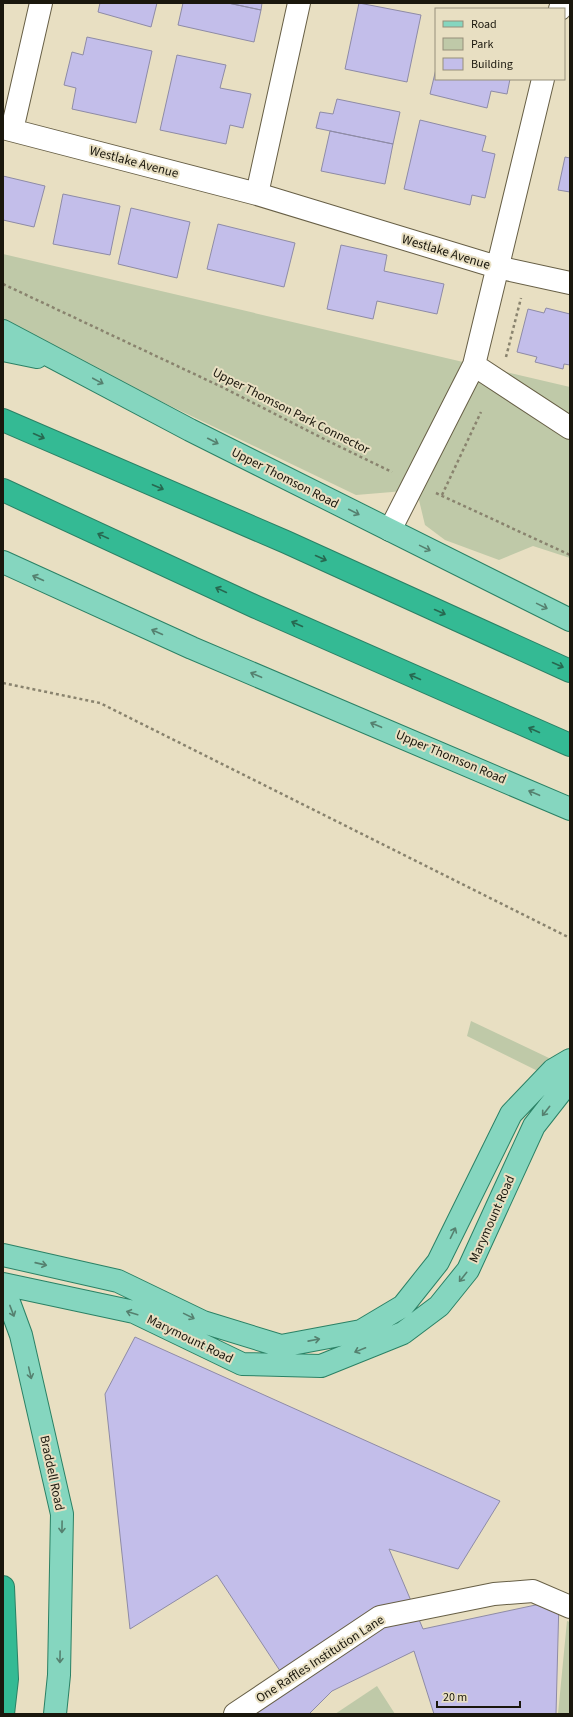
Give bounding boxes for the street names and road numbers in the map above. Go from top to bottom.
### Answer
street label: Westlake Avenue [88,141,180,183]
street label: Westlake Avenue [400,230,492,274]
street label: Upper Thomson Park Connector [209,363,373,459]
street label: Upper Thomson Road [228,443,342,513]
street label: Upper Thomson Road [393,726,509,788]
street label: Marymount Road [465,1172,519,1266]
street label: Marymount Road [144,1310,236,1368]
street label: Braddell Road [35,1434,69,1512]
street label: One Raffles Institution Lane [252,1611,388,1707]

